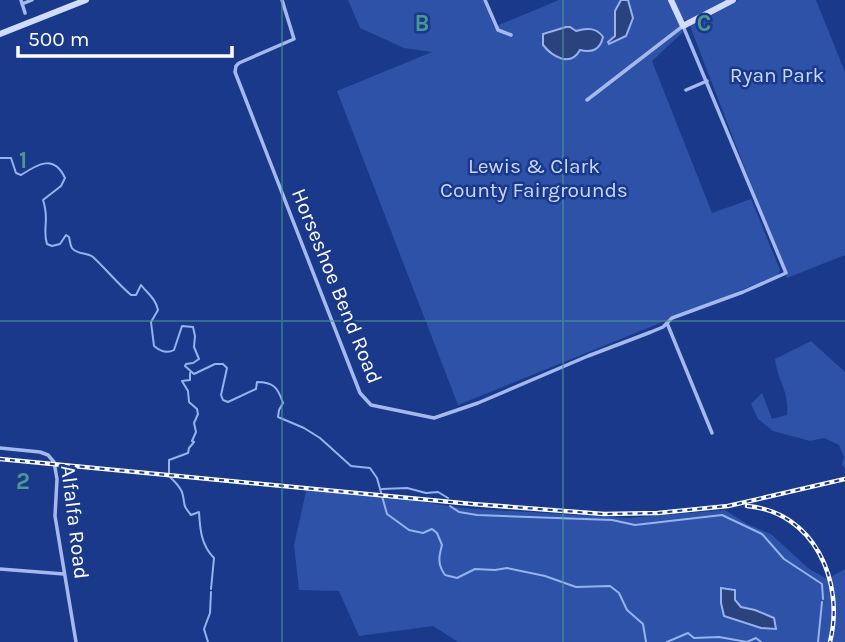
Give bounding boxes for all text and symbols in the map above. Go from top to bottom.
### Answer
text: B [415,10,429,37]
text: C [697,10,711,37]
scale bar [18,14,231,58]
text: 500 m [28,27,89,51]
park label: Ryan Park [730,63,824,87]
text: 1 [19,147,27,174]
park label: Lewis & Clark County Fairgrounds [440,154,628,202]
street label: Horseshoe Bend Road [287,185,387,387]
street label: Alfalfa Road [56,464,94,580]
text: 2 [16,468,30,495]

